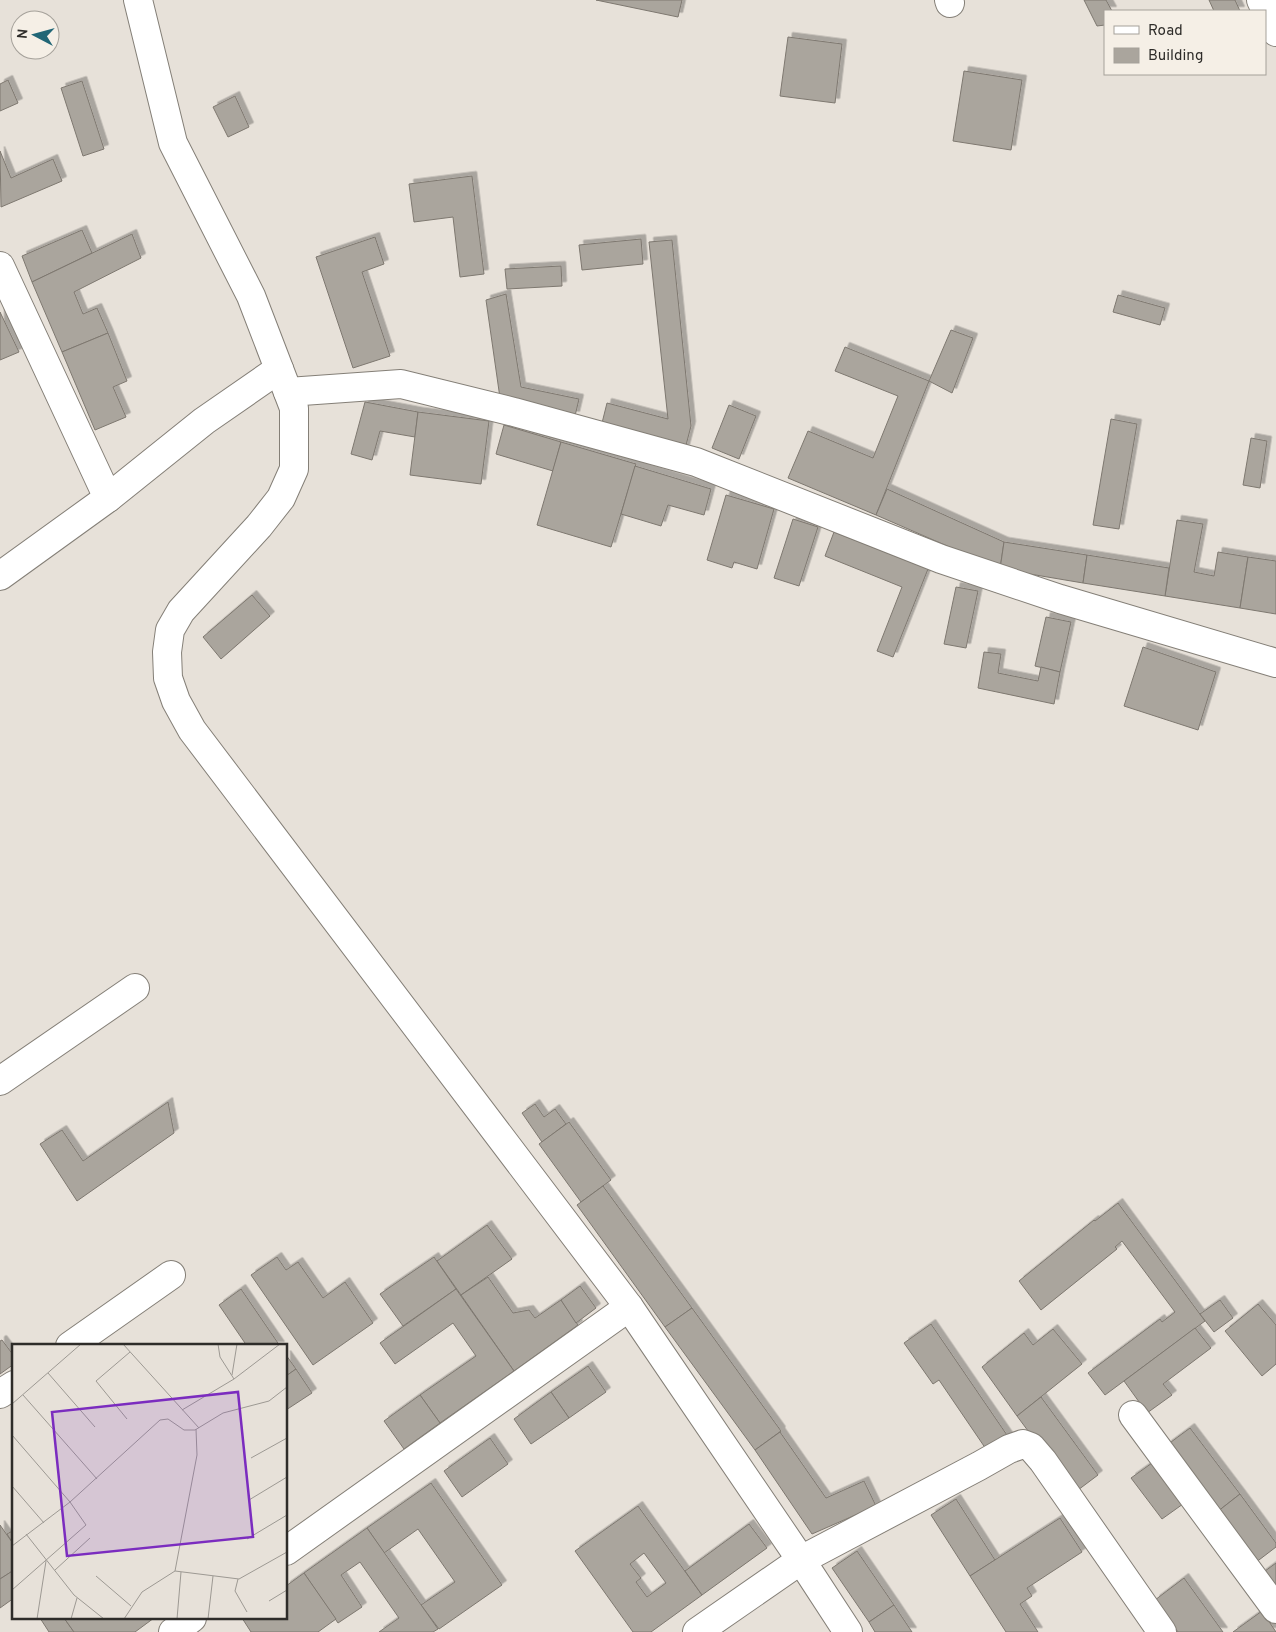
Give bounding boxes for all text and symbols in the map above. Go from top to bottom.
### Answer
north arrow [10,10,60,60]
legend [1104,10,1266,75]
text: Road [1148,22,1183,41]
text: N [15,28,33,40]
text: Building [1148,47,1203,66]
inset map [12,1344,288,1620]

